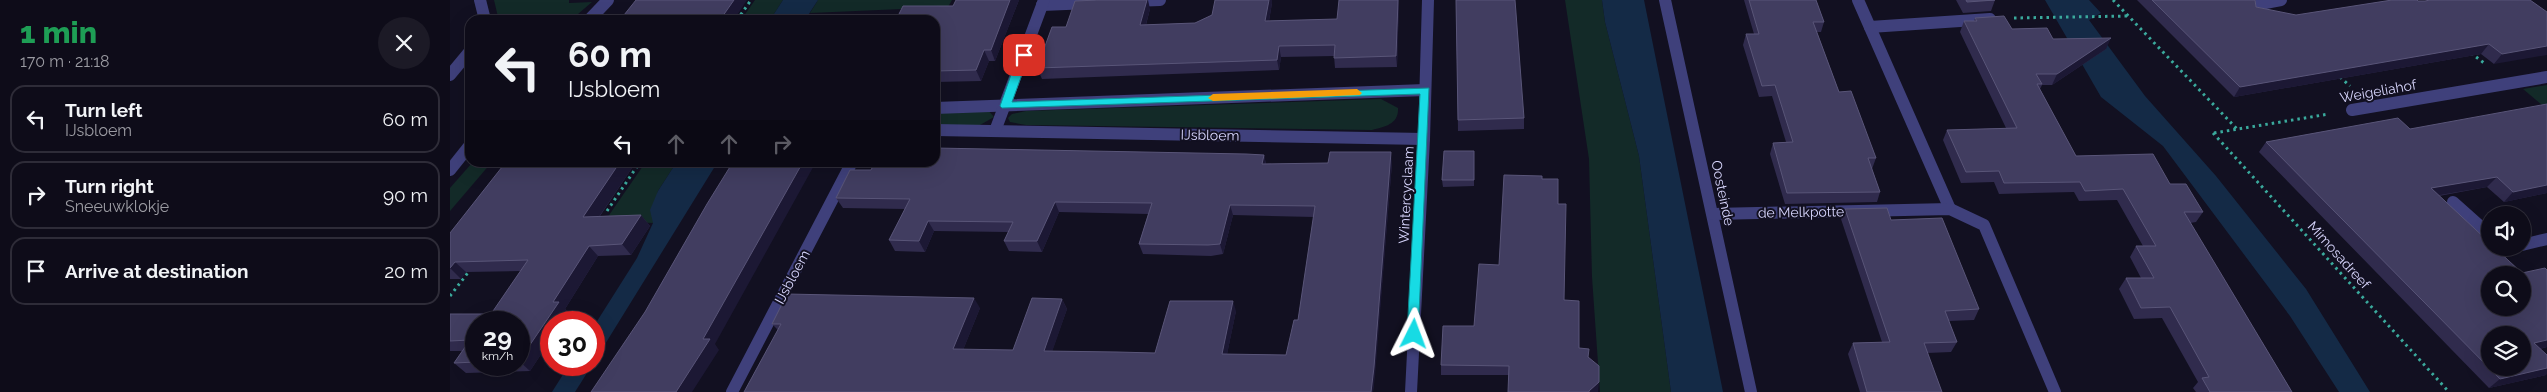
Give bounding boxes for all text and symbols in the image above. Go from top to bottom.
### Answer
text: 1 min [20,15,97,50]
button: close [378,17,430,69]
text: 60 m [568,34,652,75]
pin [1003,34,1045,76]
icon: left [485,35,550,100]
icon: arrive [1010,41,1038,69]
text: 170 m · 21:18 [20,52,110,71]
text: IJsbloem [568,76,660,102]
street label: Weigeliahof [2339,76,2419,106]
text: Turn left [65,99,142,121]
icon: left [22,105,50,133]
text: 60 m [383,108,428,130]
text: IJsbloem [65,121,132,140]
street label: IJsbloem [1181,126,1239,144]
icon: left [609,130,637,158]
icon: ahead [662,130,690,158]
icon: ahead [715,130,743,158]
icon: right [768,130,796,158]
street label: Wintercyclaam [1395,146,1417,244]
street label: Oosteinde [1708,159,1738,227]
text: Turn right [65,175,154,197]
icon: right [22,181,50,209]
text: 90 m [383,184,428,206]
text: Sneeuwklokje [65,197,169,216]
street label: de Melkpotte [1758,203,1844,221]
map controls [2481,206,2531,376]
button: sound [2481,206,2531,256]
street label: Mimosadreef [2305,218,2374,293]
street label: IJsbloem [771,247,813,307]
icon: arrive [22,257,50,285]
text: Arrive at destination [65,260,249,282]
text: 20 m [384,260,428,282]
button: search [2481,266,2531,316]
position arrow [1387,307,1439,359]
speed limit sign: 30 [540,311,605,376]
text: 29 [483,322,512,352]
button: layers [2481,326,2531,376]
text: km/h [482,349,513,363]

